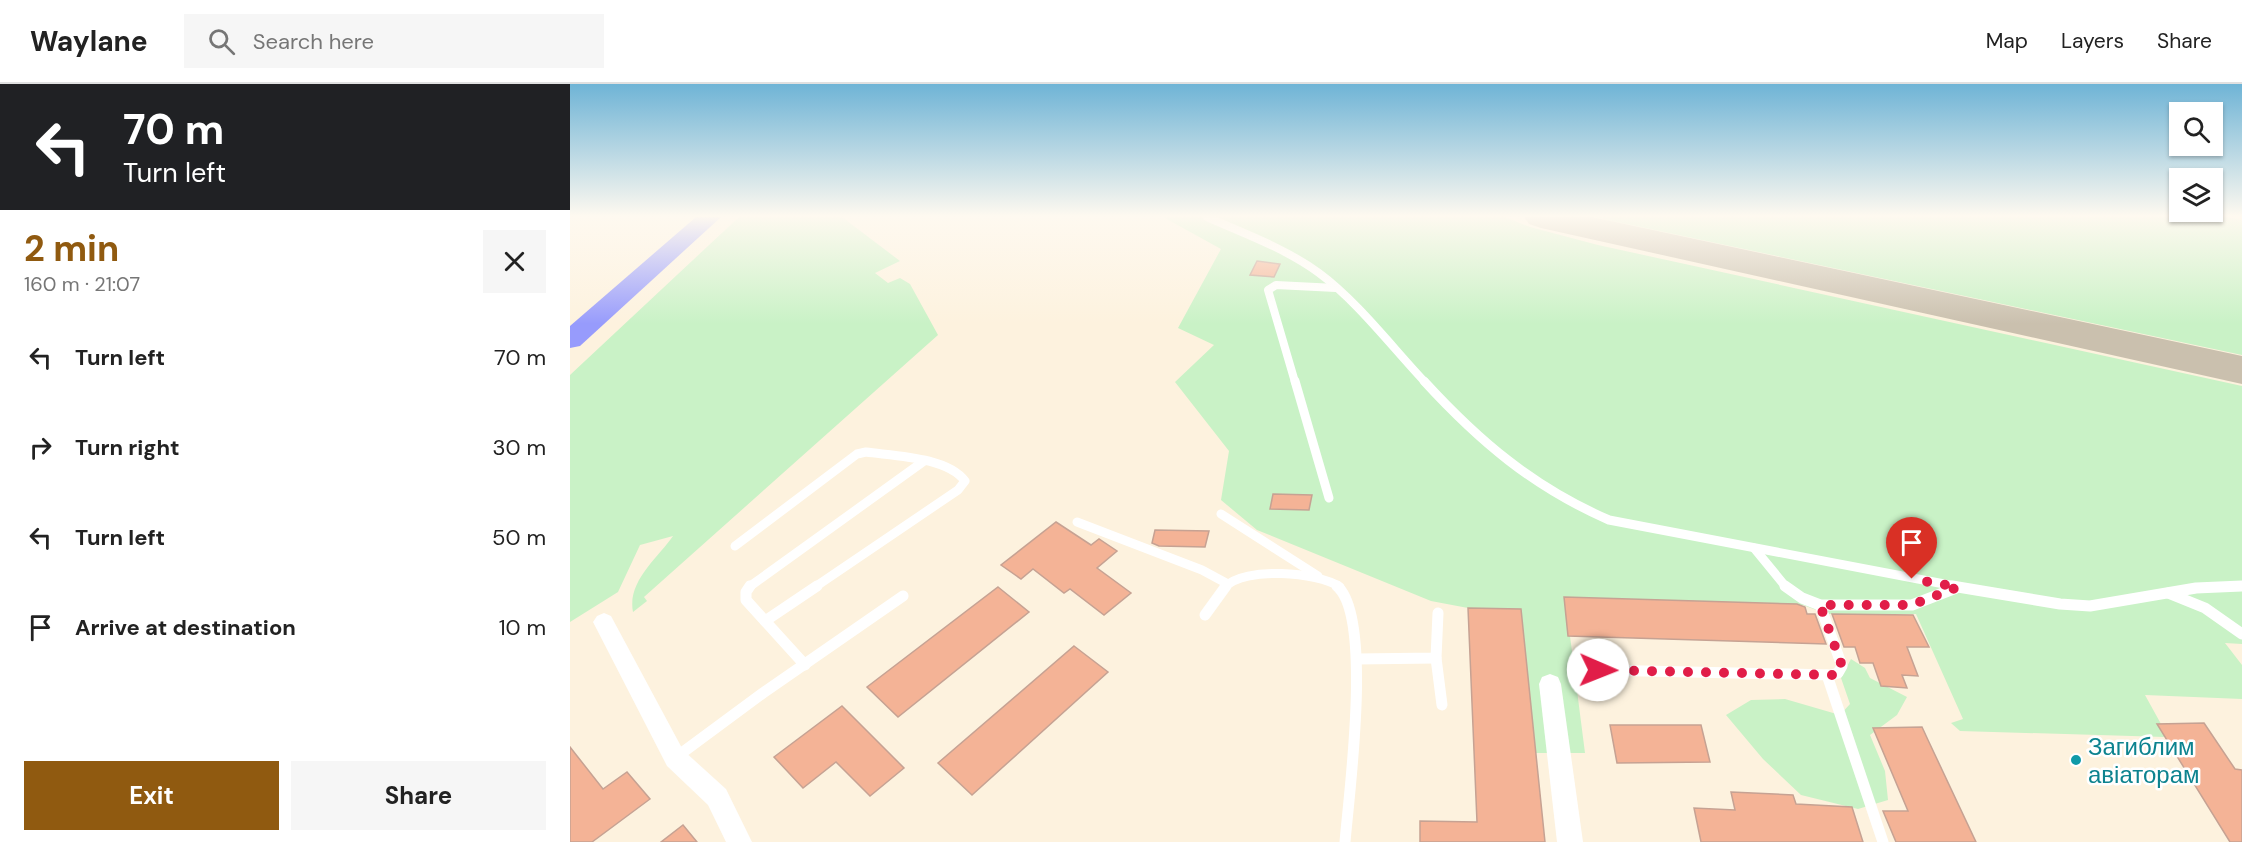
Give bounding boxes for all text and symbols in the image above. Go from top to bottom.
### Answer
search box [184,14,604,68]
text: Waylane [30,23,148,60]
icon: search [205,25,238,58]
text: Search here [253,27,374,56]
text: Map [1986,27,2028,55]
text: Layers [2061,27,2124,55]
text: Share [2157,27,2212,55]
text: 70 m [123,102,224,157]
map controls [2169,102,2223,222]
button: search [2169,102,2223,156]
icon: left [24,108,102,186]
text: Turn left [123,155,226,190]
button: layers [2169,168,2223,222]
text: 2 min [24,225,119,272]
button: close [483,230,546,293]
text: 160 m · 21:07 [24,271,140,297]
icon: left [24,341,57,374]
text: Turn left [75,343,165,372]
text: 70 m [494,343,546,372]
icon: right [24,431,57,464]
text: Turn right [75,433,180,462]
text: 30 m [492,433,546,462]
pin [1886,517,1937,579]
icon: left [24,521,57,554]
text: Turn left [75,523,165,552]
text: 50 m [492,523,546,552]
icon: arrive [1895,526,1928,559]
icon: arrive [24,611,57,644]
text: Arrive at destination [75,613,296,642]
text: 10 m [499,613,546,642]
position arrow [1566,638,1630,702]
place label: Загиблим авіаторам [2088,731,2200,790]
marker: Загиблим авіаторам [2069,753,2083,767]
button: Exit [24,761,279,830]
button: Share [291,761,546,830]

